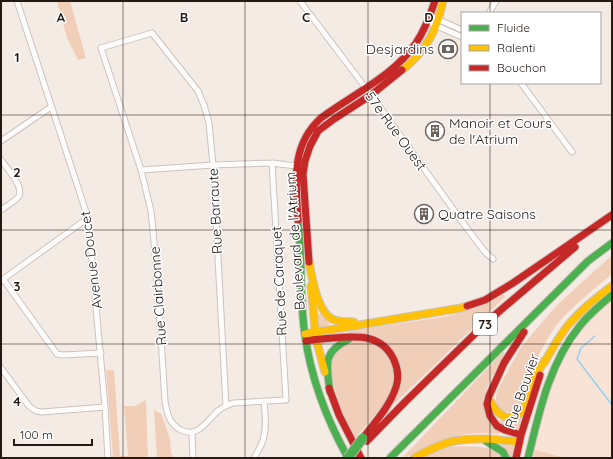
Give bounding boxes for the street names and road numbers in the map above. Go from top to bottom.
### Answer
street label: 57e Rue Ouest [361,88,431,174]
street label: Rue Barraute [204,167,226,254]
street label: Boulevard de l'Atrium [281,171,309,311]
street label: Avenue Doucet [76,210,106,310]
street label: Rue de Caraquet [267,226,291,336]
street label: Rue Clairbonne [146,246,170,346]
road number: 73 [473,313,497,335]
street label: Rue Bouvier [501,351,543,431]

